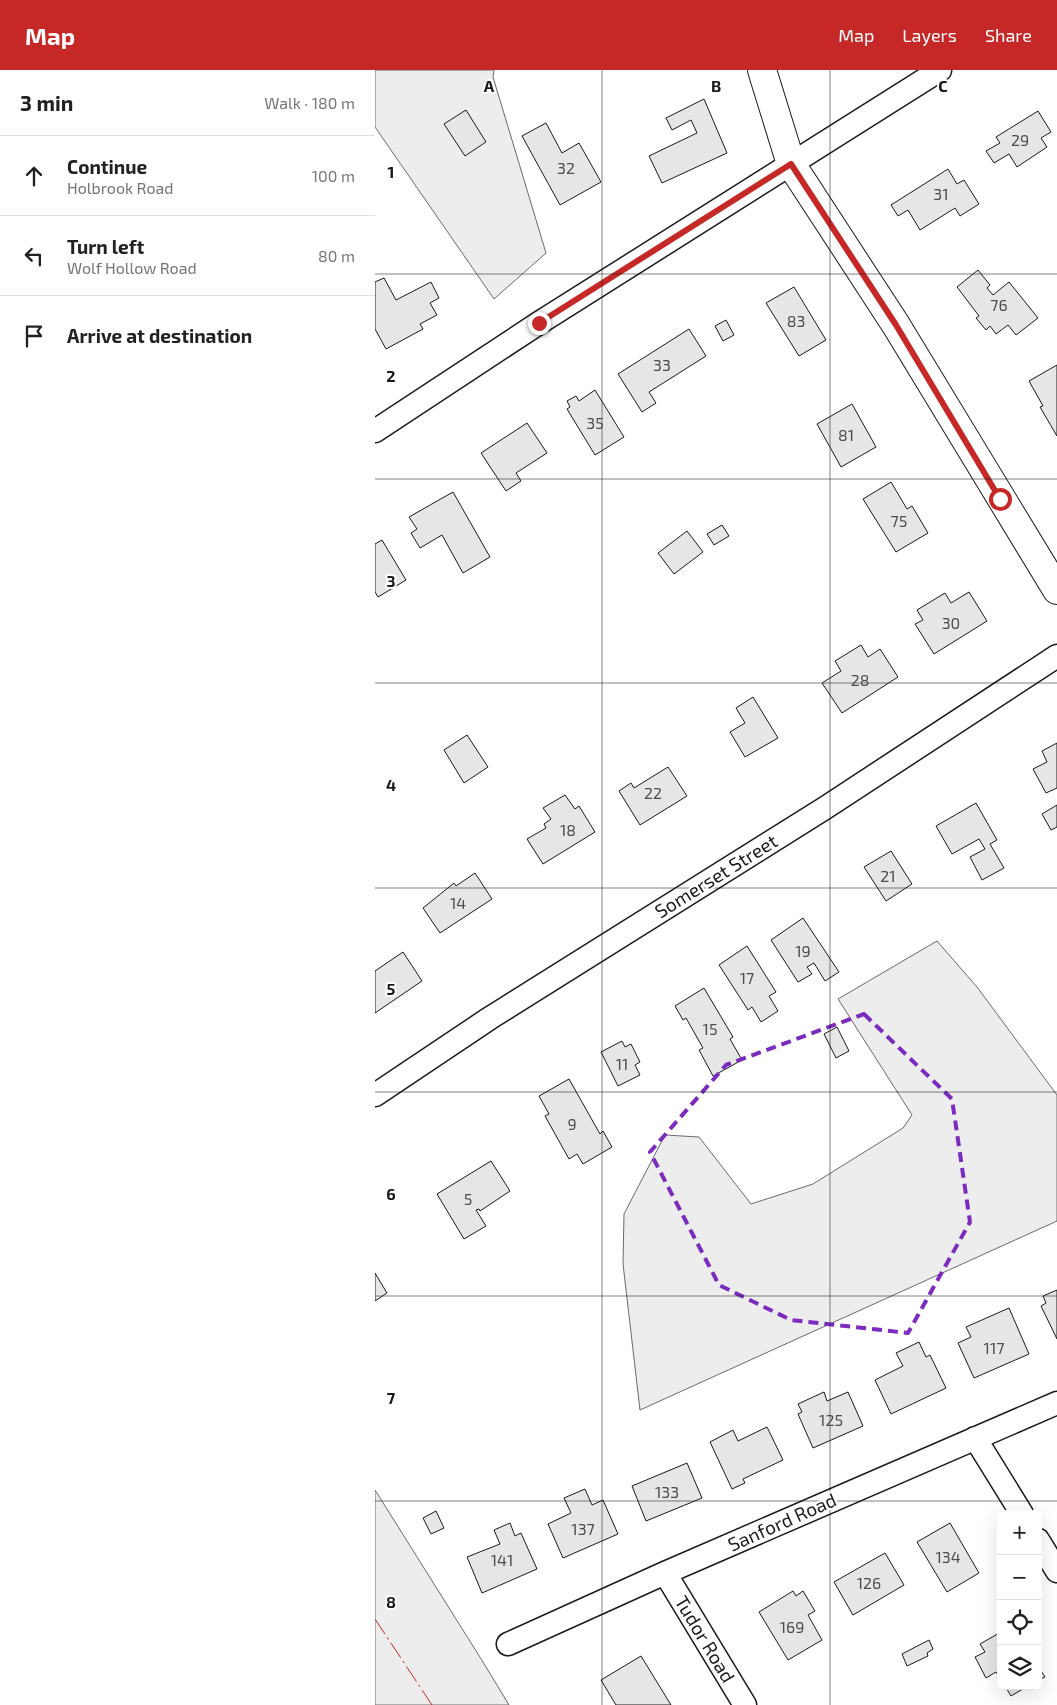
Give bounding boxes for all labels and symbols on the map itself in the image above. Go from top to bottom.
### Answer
text: A [484,76,495,95]
text: B [711,76,721,95]
text: C [938,76,948,95]
house number: 29 [1011,130,1029,149]
house number: 32 [557,158,575,177]
text: 1 [388,162,394,181]
house number: 31 [933,184,949,203]
house number: 76 [990,295,1008,314]
house number: 83 [787,311,805,330]
route end [528,312,551,335]
house number: 33 [653,355,671,374]
text: 2 [386,366,396,385]
house number: 35 [586,413,604,432]
house number: 81 [838,425,854,444]
route start [989,488,1012,511]
house number: 75 [891,511,907,530]
text: 3 [386,571,396,590]
house number: 30 [942,613,960,632]
house number: 28 [851,670,869,689]
text: 4 [386,775,396,794]
house number: 22 [644,783,662,802]
house number: 18 [560,820,576,839]
street label: Somerset Street [650,829,781,922]
house number: 21 [880,866,896,885]
house number: 14 [450,893,466,912]
house number: 19 [795,941,811,960]
house number: 17 [740,968,754,987]
text: 5 [387,979,396,998]
house number: 15 [703,1019,717,1038]
house number: 11 [616,1054,628,1073]
house number: 9 [567,1114,577,1133]
text: 6 [386,1184,396,1203]
house number: 5 [464,1189,472,1208]
house number: 117 [984,1338,1004,1357]
text: 7 [387,1388,396,1407]
house number: 125 [819,1410,843,1429]
house number: 133 [655,1482,679,1501]
street label: Sanford Road [724,1487,840,1556]
house number: 137 [571,1519,595,1538]
house number: 134 [935,1547,961,1566]
house number: 141 [491,1550,513,1569]
house number: 126 [857,1573,881,1592]
street label: Tudor Road [671,1591,740,1686]
text: 8 [386,1592,396,1611]
house number: 169 [780,1617,804,1636]

